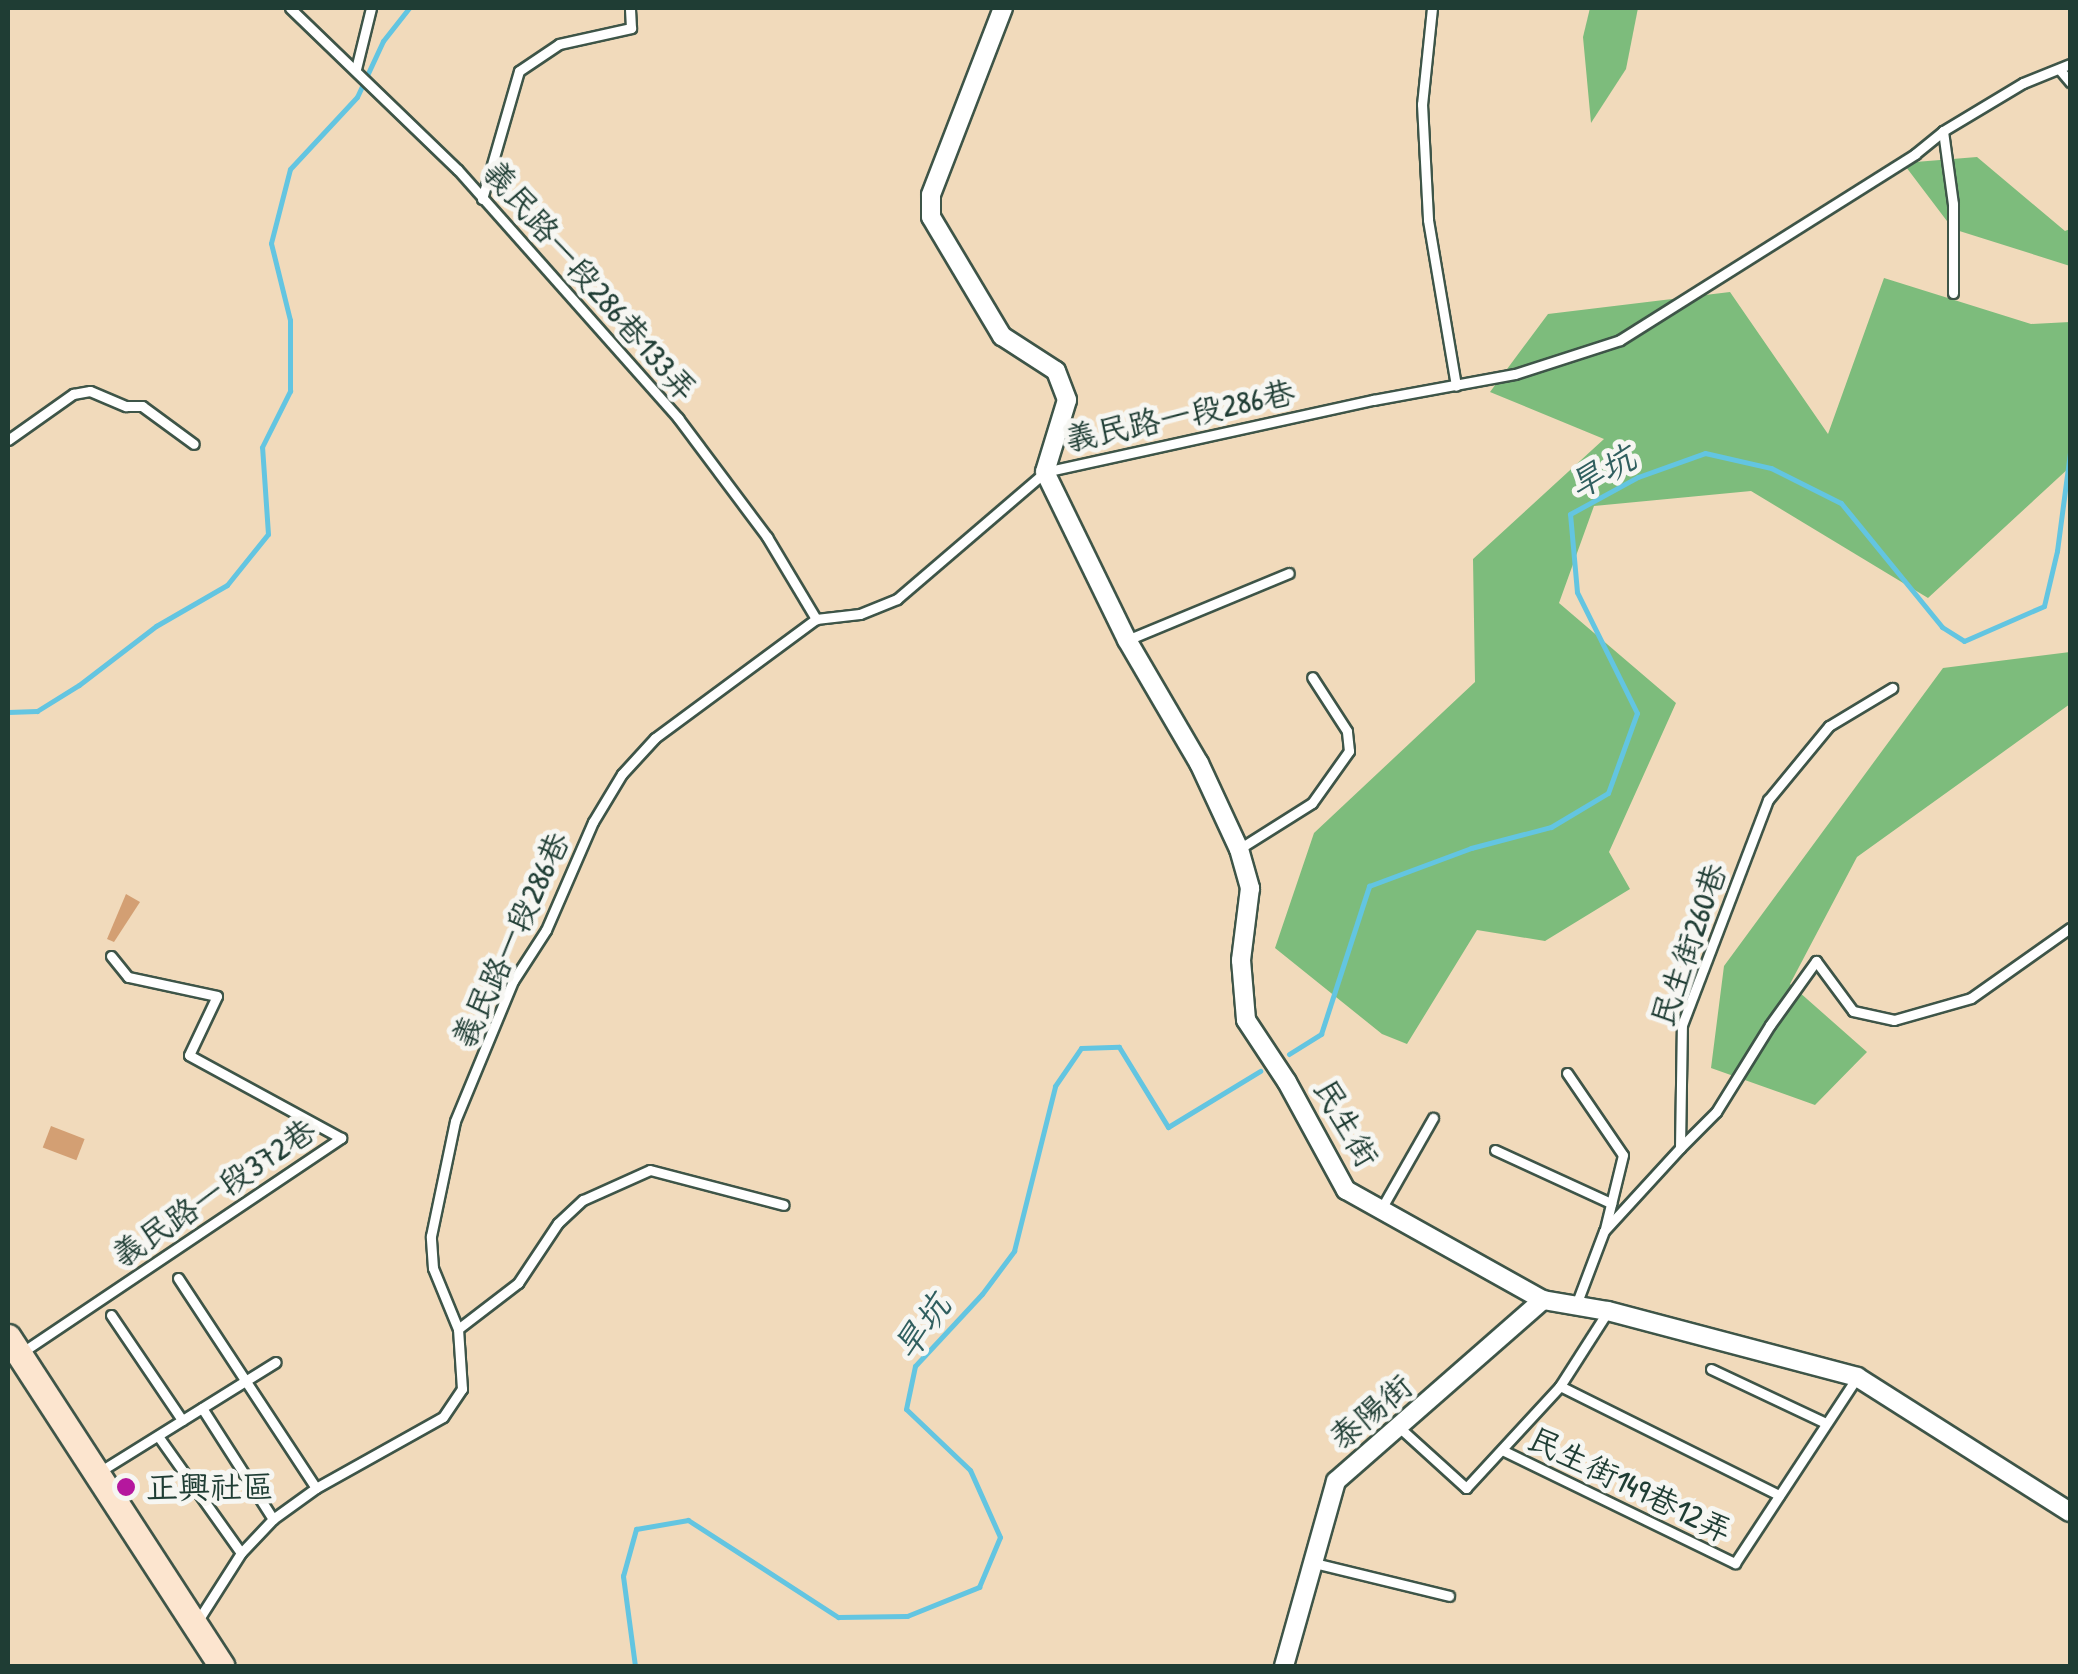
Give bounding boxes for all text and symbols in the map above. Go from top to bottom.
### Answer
street label: 義民路一段286巷133弄 [475,153,705,409]
street label: 義民路一段286巷 [1062,373,1298,459]
water label: 旱坑 [1561,437,1643,507]
street label: 義民路一段286巷 [444,826,578,1054]
street label: 民生街260巷 [1643,858,1735,1032]
street label: 民生街 [1305,1072,1387,1174]
street label: 義民路一段372巷 [105,1111,323,1275]
water label: 旱坑 [884,1286,960,1368]
street label: 泰陽街 [1322,1366,1420,1458]
street label: 民生街149巷12弄 [1522,1419,1738,1551]
place label: 正興社區 [146,1468,274,1506]
marker: 正興社區 [115,1476,137,1498]

